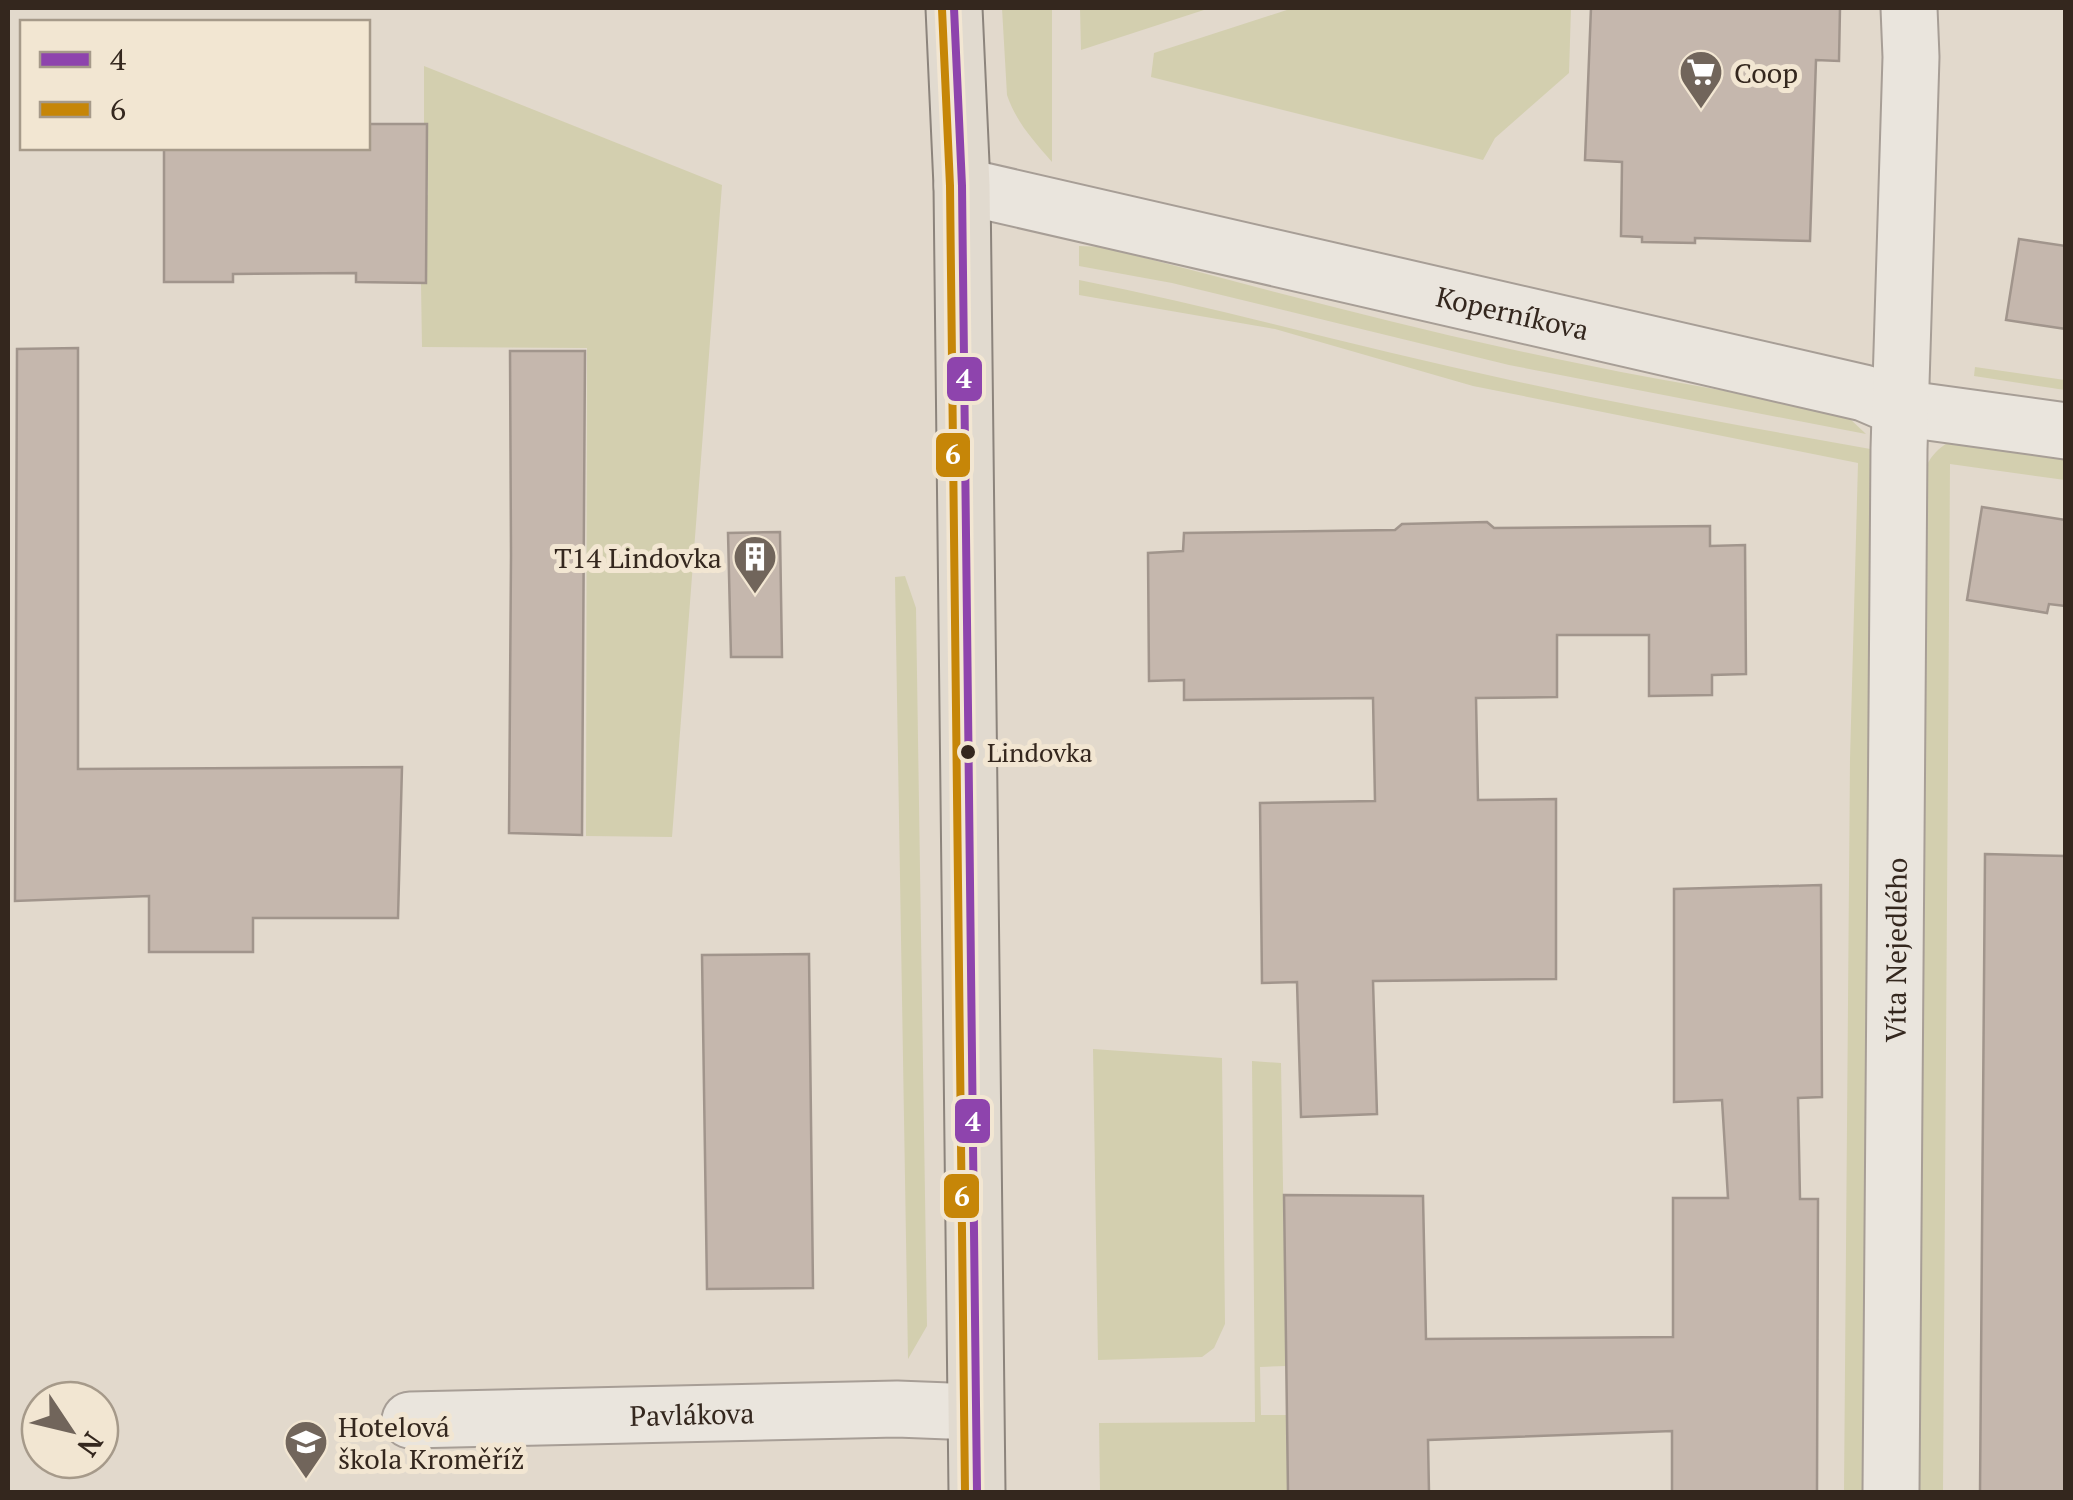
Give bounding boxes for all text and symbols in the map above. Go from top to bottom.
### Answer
legend [20,20,370,150]
text: 4 [110,39,126,79]
supermarket icon: Coop [1678,49,1724,110]
place label: Coop [1734,54,1798,91]
text: 6 [110,89,126,129]
street label: Koperníkova [1433,277,1593,348]
line badge: 4 [945,355,984,403]
text: 4 [956,359,972,396]
line badge: 6 [934,431,972,479]
text: 6 [945,435,961,472]
building icon: T14 Lindovka [732,534,778,595]
place label: T14 Lindovka [554,539,722,576]
place label: Lindovka [987,735,1093,769]
marker: Lindovka [958,742,978,762]
street label: Víta Nejedlého [1876,858,1914,1042]
line badge: 4 [953,1097,992,1145]
text: 4 [965,1102,981,1139]
line badge: 6 [942,1172,981,1220]
text: 6 [954,1177,970,1214]
north arrow [20,1380,120,1480]
street label: Pavlákova [629,1394,755,1434]
place label: Hotelová škola Kroměříž [338,1408,525,1477]
school or university icon: Hotelová škola Kroměříž [283,1419,329,1480]
text: N [70,1425,112,1464]

